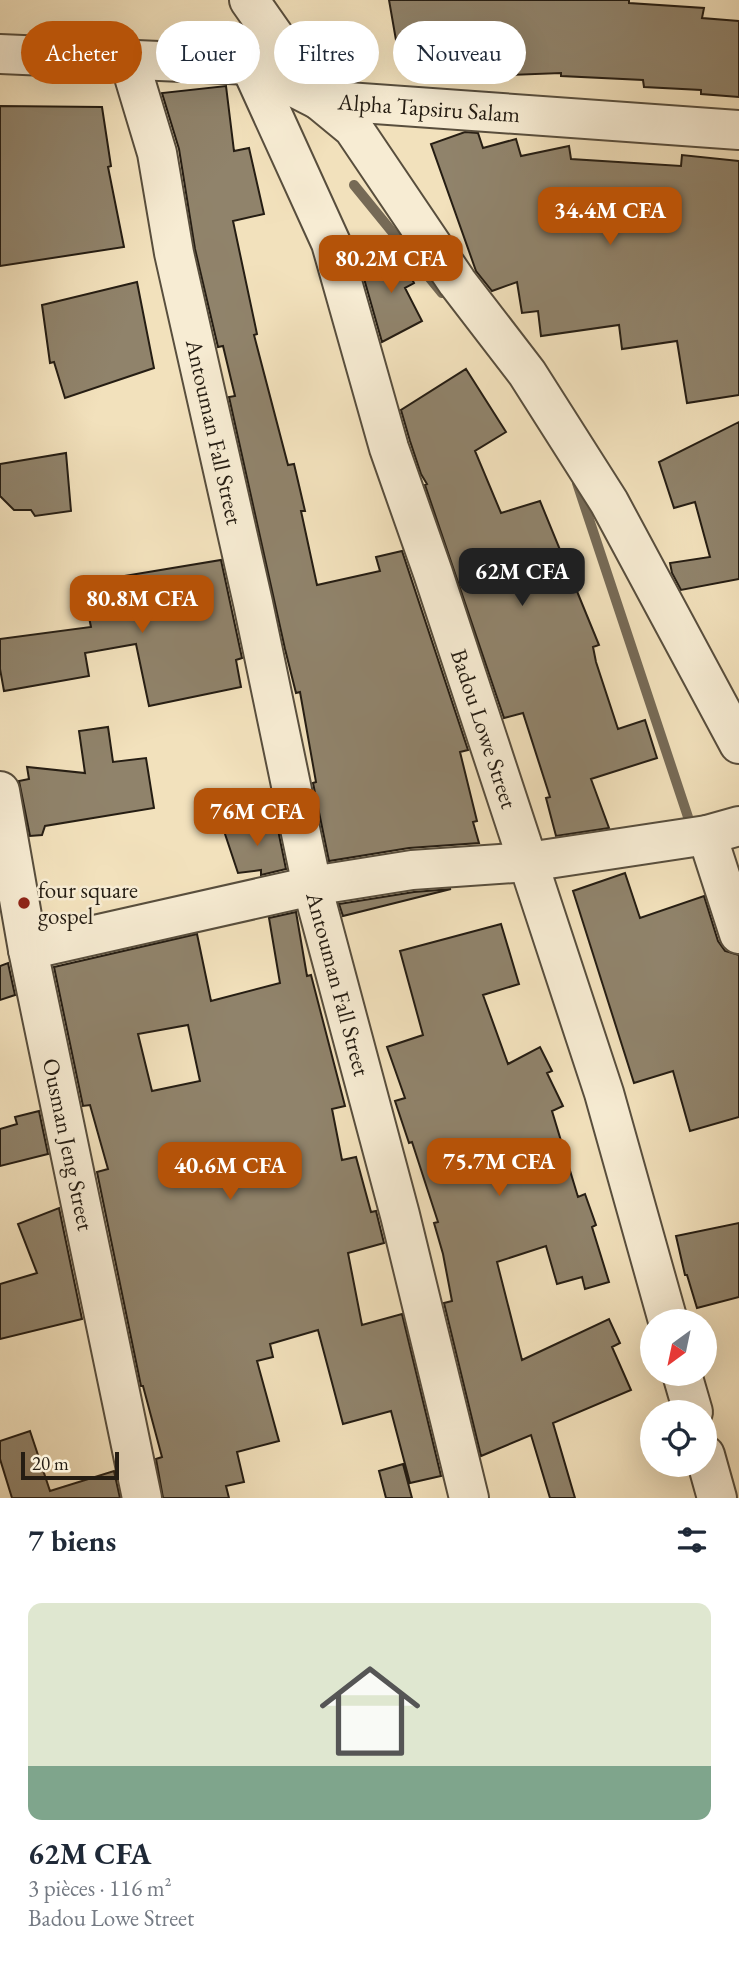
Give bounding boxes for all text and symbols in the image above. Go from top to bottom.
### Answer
chip: Acheter [21,21,142,84]
chip: Louer [156,21,260,84]
chip: Filtres [274,21,379,84]
chip: Nouveau [393,21,526,84]
street label: Alpha Tapsiru Salam [336,86,521,129]
pin: 34.4M CFA [530,188,690,247]
text: 34.4M CFA [554,195,666,225]
pin: 80.2M CFA [311,236,471,295]
text: 80.2M CFA [335,243,447,273]
street label: Antouman Fall Street [179,335,250,528]
pin: 62M CFA [457,548,587,608]
text: 62M CFA [475,556,569,586]
pin: 80.8M CFA [62,576,222,635]
text: 80.8M CFA [86,583,198,613]
street label: Badou Lowe Street [444,645,525,813]
pin: 76M CFA [192,788,322,848]
text: 76M CFA [210,796,304,826]
place label: four square gospel [38,875,138,931]
street label: Antouman Fall Street [299,888,377,1080]
marker: four square gospel [16,895,32,911]
street label: Ousman Jeng Street [36,1056,101,1234]
pin: 75.7M CFA [419,1138,579,1198]
pin: 40.6M CFA [150,1142,310,1202]
text: 75.7M CFA [443,1146,555,1176]
text: 40.6M CFA [174,1150,286,1180]
north arrow [640,1309,718,1386]
map controls [640,1309,717,1477]
button: locate [640,1400,717,1477]
scale bar [21,1449,119,1481]
text: 20 m [32,1451,69,1476]
text: 7 biens [28,1521,116,1560]
icon: filters [673,1521,711,1559]
icon: home [307,1648,433,1774]
text: 62M CFA [28,1834,151,1873]
text: 3 pièces · 116 m² [28,1873,172,1903]
text: Badou Lowe Street [28,1903,194,1933]

